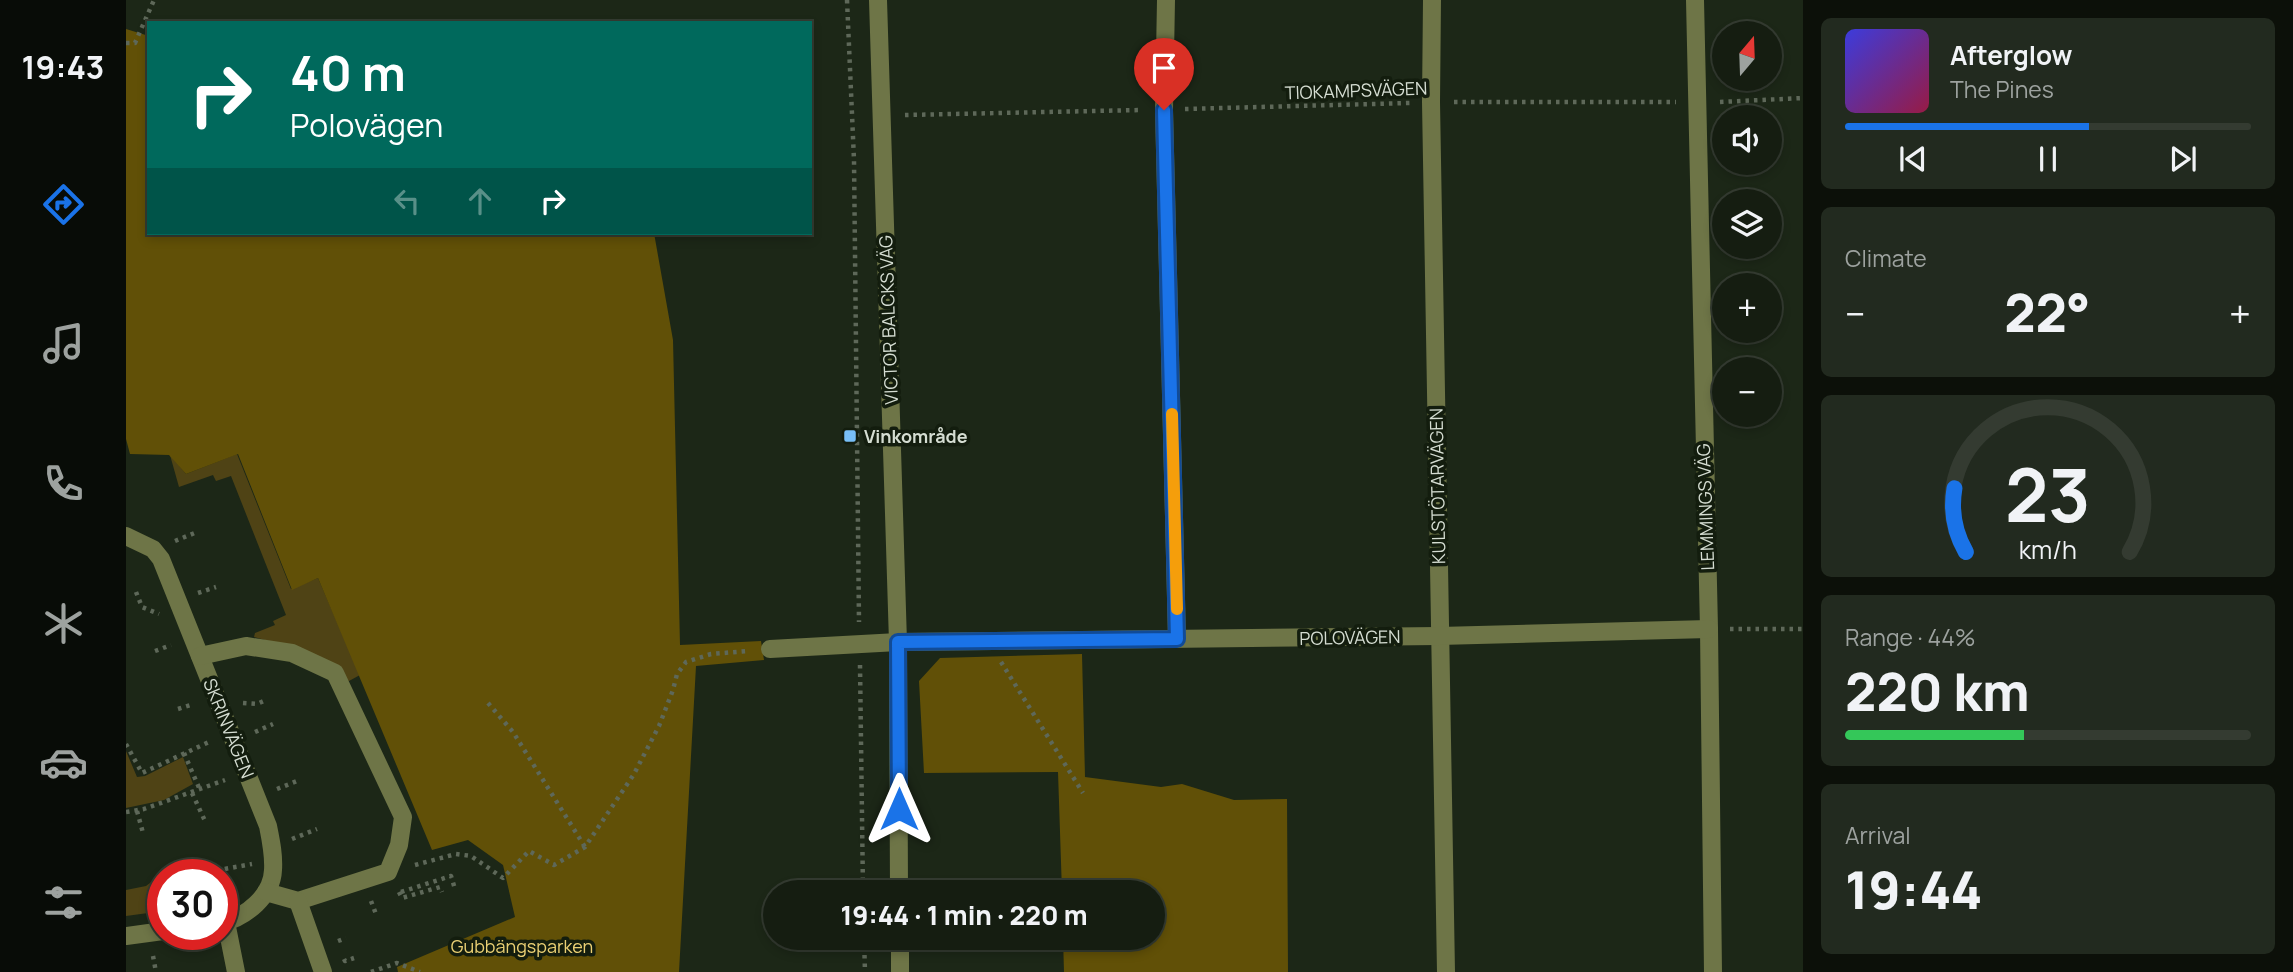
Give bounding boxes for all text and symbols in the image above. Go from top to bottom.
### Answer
north arrow [1712,21,1782,91]
map controls [1712,21,1782,427]
text: Afterglow [1950,37,2072,73]
pin [1134,38,1194,110]
text: 40 m [290,39,406,106]
text: 19:43 [22,45,104,89]
icon: right [175,49,266,140]
icon: arrive [1145,49,1183,87]
text: The Pines [1950,73,2054,105]
street label: TIOKAMPSVÄGEN [1284,76,1428,104]
text: Polovägen [290,103,443,147]
button: sound [1712,105,1782,175]
icon: previous [1894,140,1932,178]
icon: pause [2029,140,2067,178]
icon: next [2164,140,2202,178]
icon: directions [39,180,88,229]
icon: left [388,182,426,220]
icon: ahead [461,182,499,220]
icon: right [534,182,572,220]
button: layers [1712,189,1782,259]
street label: VICTOR BALCKS VÄG [873,235,903,405]
text: Climate [1845,242,1927,274]
button: + [1712,273,1782,343]
text: 22° [2004,277,2090,348]
text: − [1845,287,1866,339]
text: + [2229,287,2251,339]
icon: music [39,319,88,368]
button: − [1712,357,1782,427]
street label: KULSTÖTARVÄGEN [1424,408,1450,564]
place label: Vinkområde [864,424,968,448]
marker: Vinkområde [842,428,858,444]
street label: LEMMINGS VÄG [1691,443,1719,571]
text: 23 [2005,444,2091,544]
icon: phone [39,459,88,508]
text: km/h [2019,532,2077,567]
icon: climate [39,599,88,648]
text: Range · 44% [1845,621,1976,653]
street label: POLOVÄGEN [1299,624,1401,650]
text: 220 km [1845,656,2030,727]
street label: SKRINVÄGEN [198,675,260,781]
icon: car [39,738,88,787]
position arrow [862,772,936,846]
text: Arrival [1845,819,1911,851]
text: 19:44 [1845,854,1982,925]
speed limit sign: 30 [147,859,238,950]
icon: filters [39,878,88,927]
text: 19:44 · 1 min · 220 m [840,897,1088,933]
park label: Gubbängsparken [451,934,593,958]

